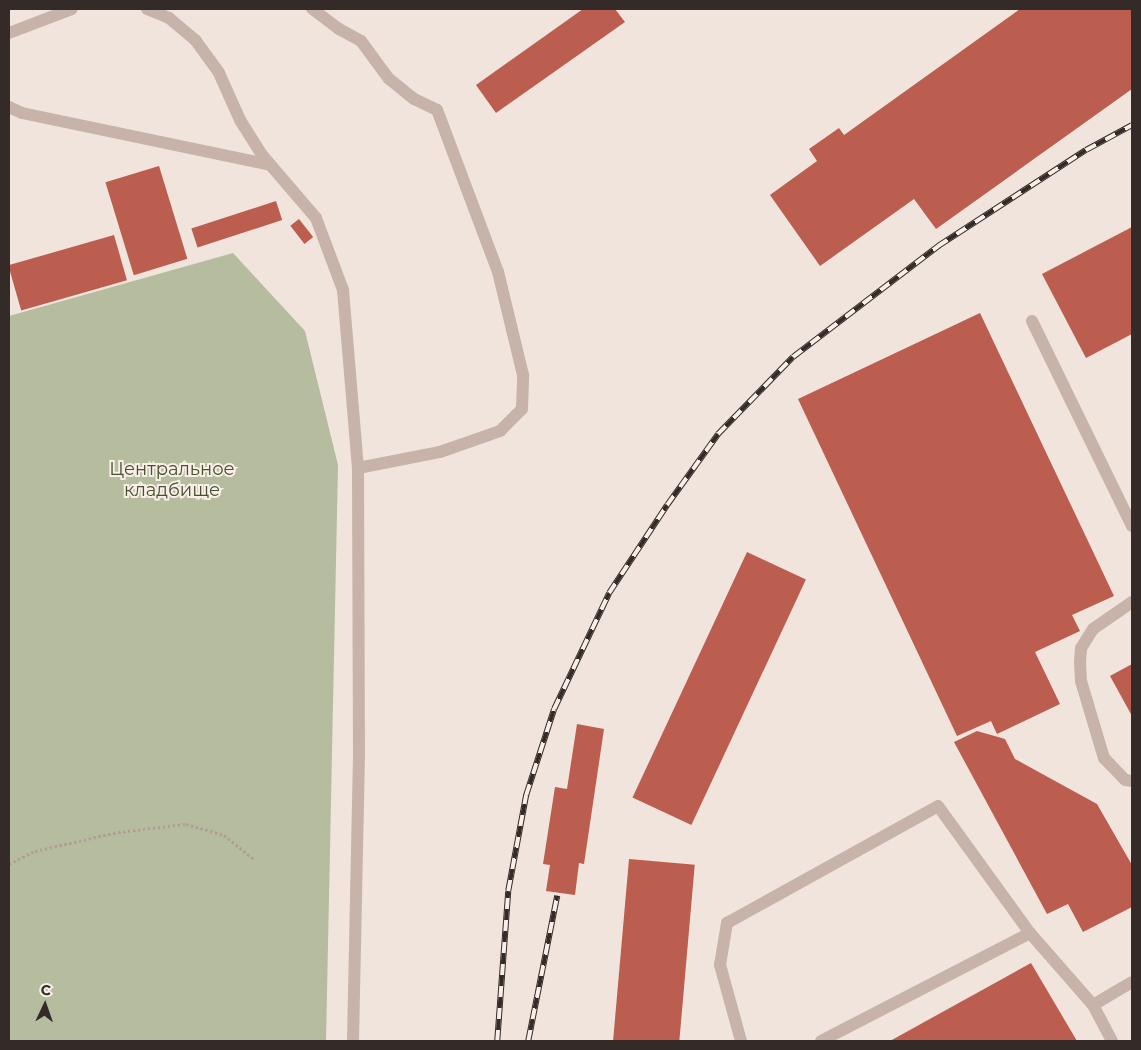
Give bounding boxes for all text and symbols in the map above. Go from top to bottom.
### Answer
park label: Центральное кладбище [109,459,235,502]
north arrow [20,980,70,1030]
text: С [40,981,51,999]

